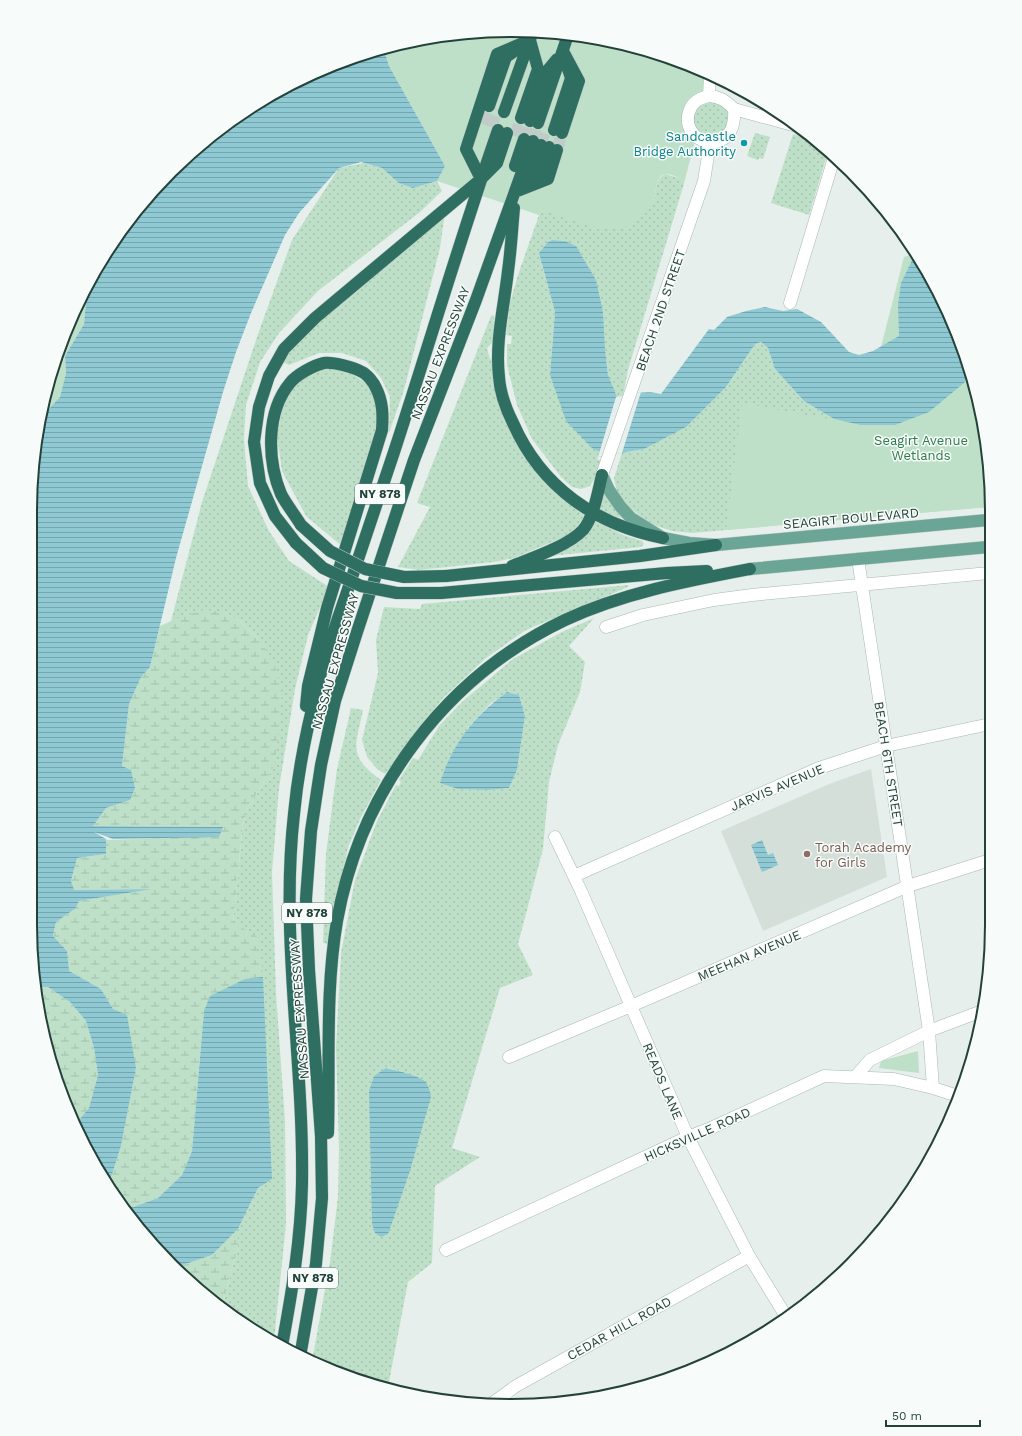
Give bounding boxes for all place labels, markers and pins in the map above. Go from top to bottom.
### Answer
place label: Sandcastle Bridge Authority [634,129,736,159]
marker: Sandcastle Bridge Authority [739,138,749,148]
place label: Torah Academy for Girls [815,840,912,870]
marker: Torah Academy for Girls [802,849,812,859]

